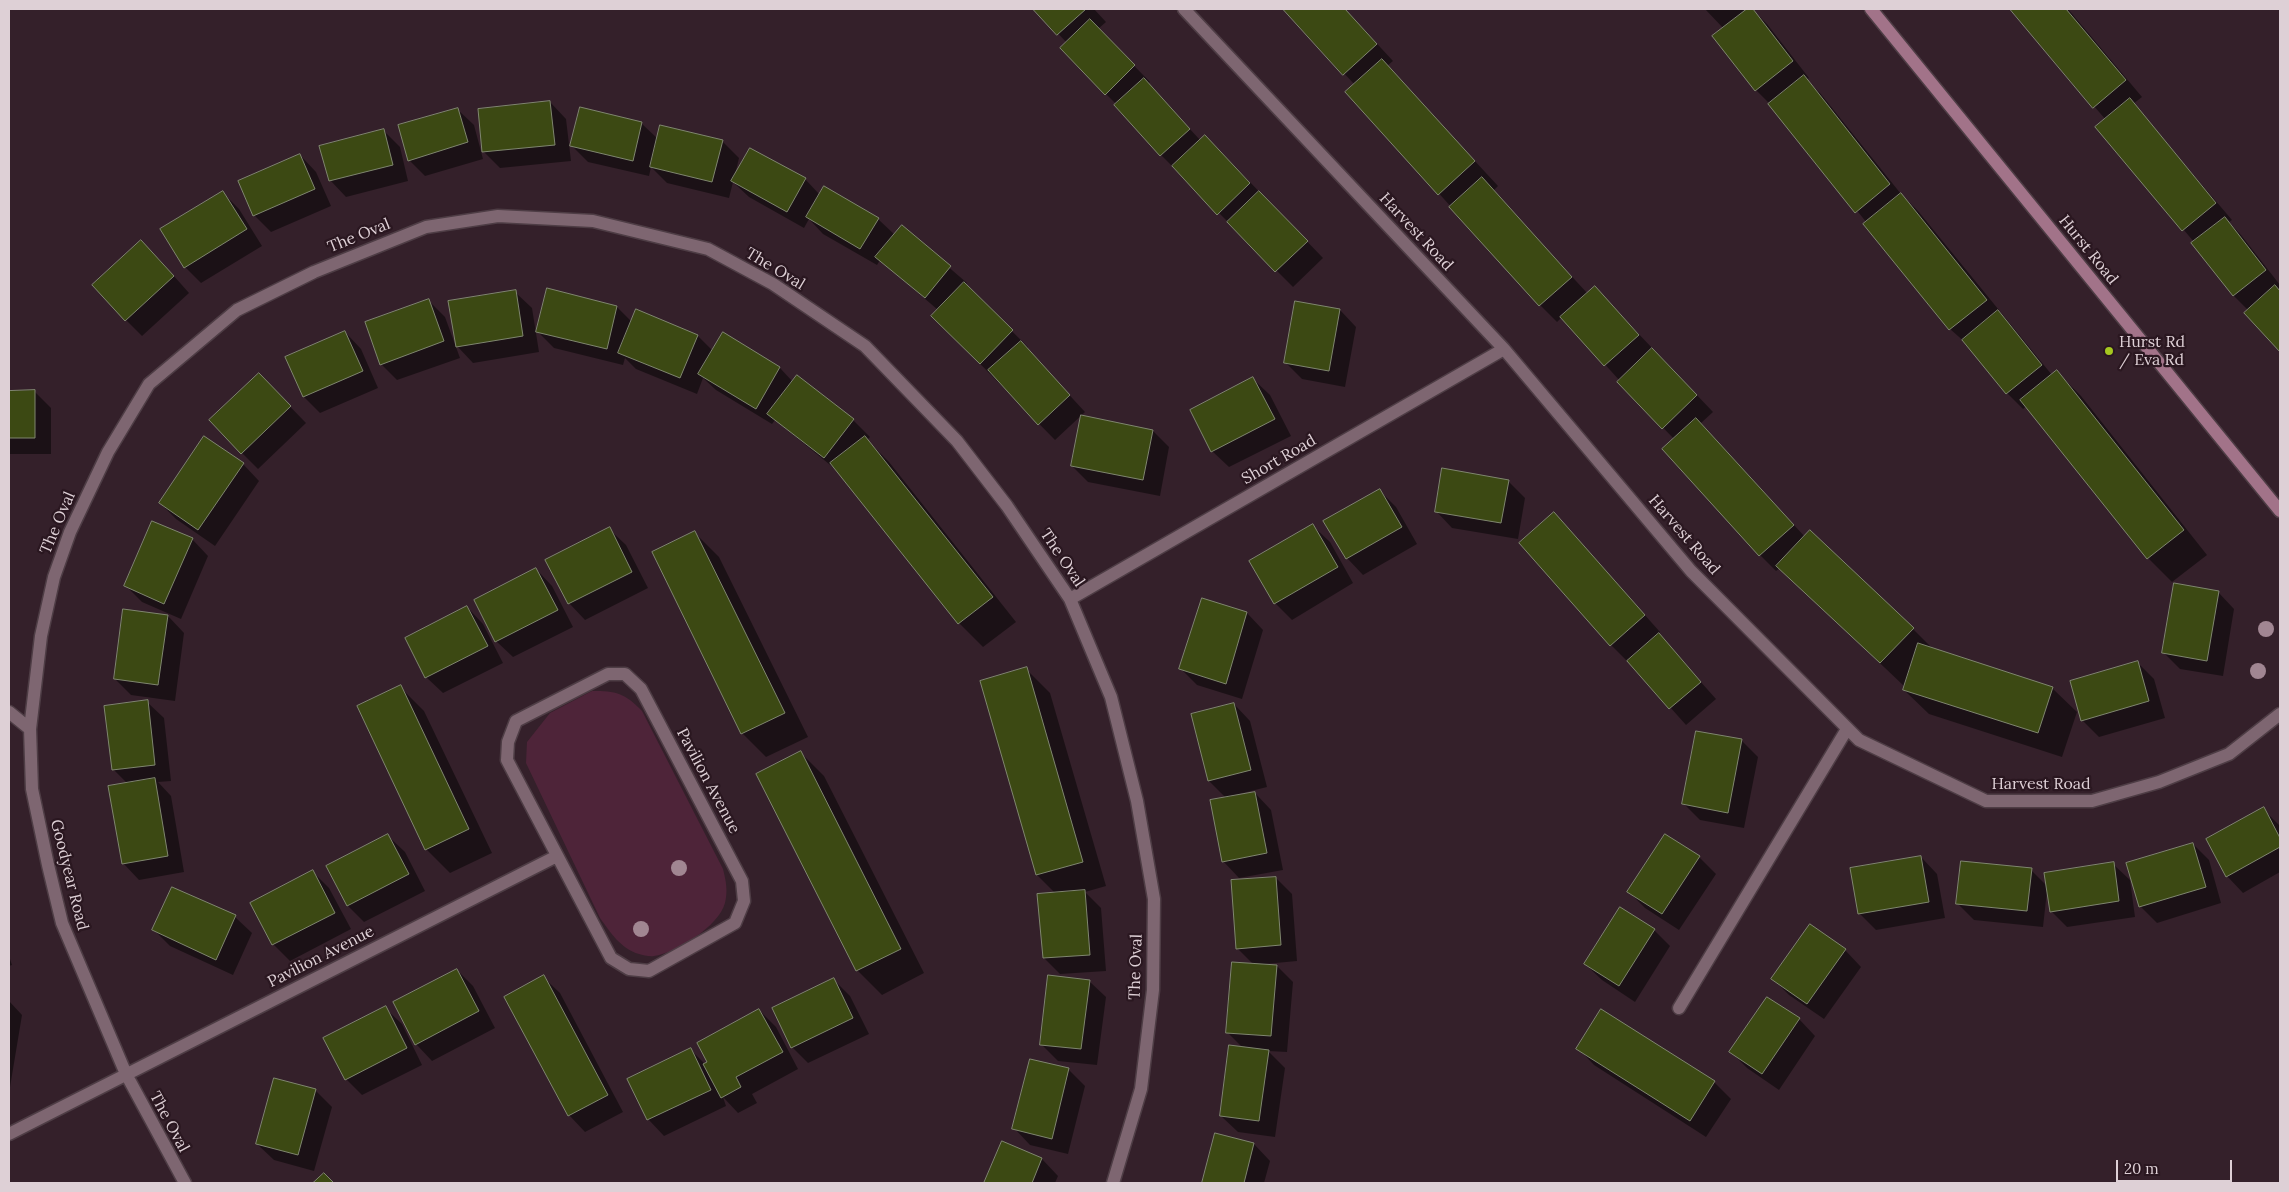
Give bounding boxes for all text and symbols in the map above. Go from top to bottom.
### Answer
street label: Harvest Road [1375,189,1457,275]
street label: Hurst Road [2054,211,2122,289]
street label: The Oval [325,215,393,257]
street label: The Oval [742,244,808,294]
place label: Hurst Rd / Eva Rd [2119,332,2185,370]
marker: Hurst Rd / Eva Rd [2103,345,2115,357]
street label: Short Road [1238,431,1320,489]
street label: The Oval [36,489,80,557]
street label: Harvest Road [1644,491,1724,579]
street label: The Oval [1036,525,1088,591]
street label: Pavilion Avenue [672,725,744,837]
street label: Harvest Road [1991,774,2091,794]
street label: Goodyear Road [46,817,92,933]
street label: Pavilion Avenue [265,922,377,992]
street label: The Oval [1125,934,1147,1000]
street label: The Oval [145,1088,193,1156]
scale bar [2119,1150,2235,1182]
text: 20 m [2124,1159,2159,1178]

